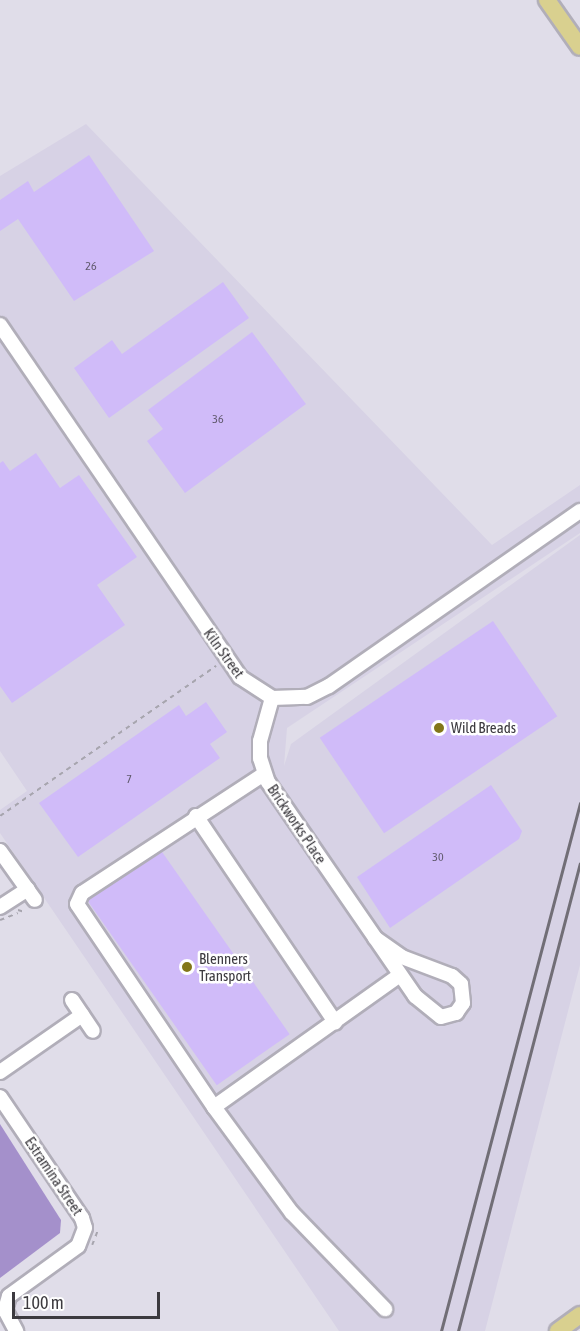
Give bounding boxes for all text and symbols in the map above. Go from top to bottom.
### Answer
house number: 26 [85,260,97,274]
house number: 36 [212,413,224,427]
street label: Kiln Street [200,625,248,681]
place label: Wild Breads [451,719,516,737]
marker: Wild Breads [432,721,446,735]
house number: 7 [126,773,132,787]
street label: Brickworks Place [264,781,330,867]
house number: 30 [432,851,444,865]
place label: Blenners Transport [199,949,251,984]
marker: Blenners Transport [180,960,194,974]
street label: Estramina Street [21,1133,87,1219]
scale bar [15,1280,164,1318]
text: 100 m [23,1292,64,1313]

